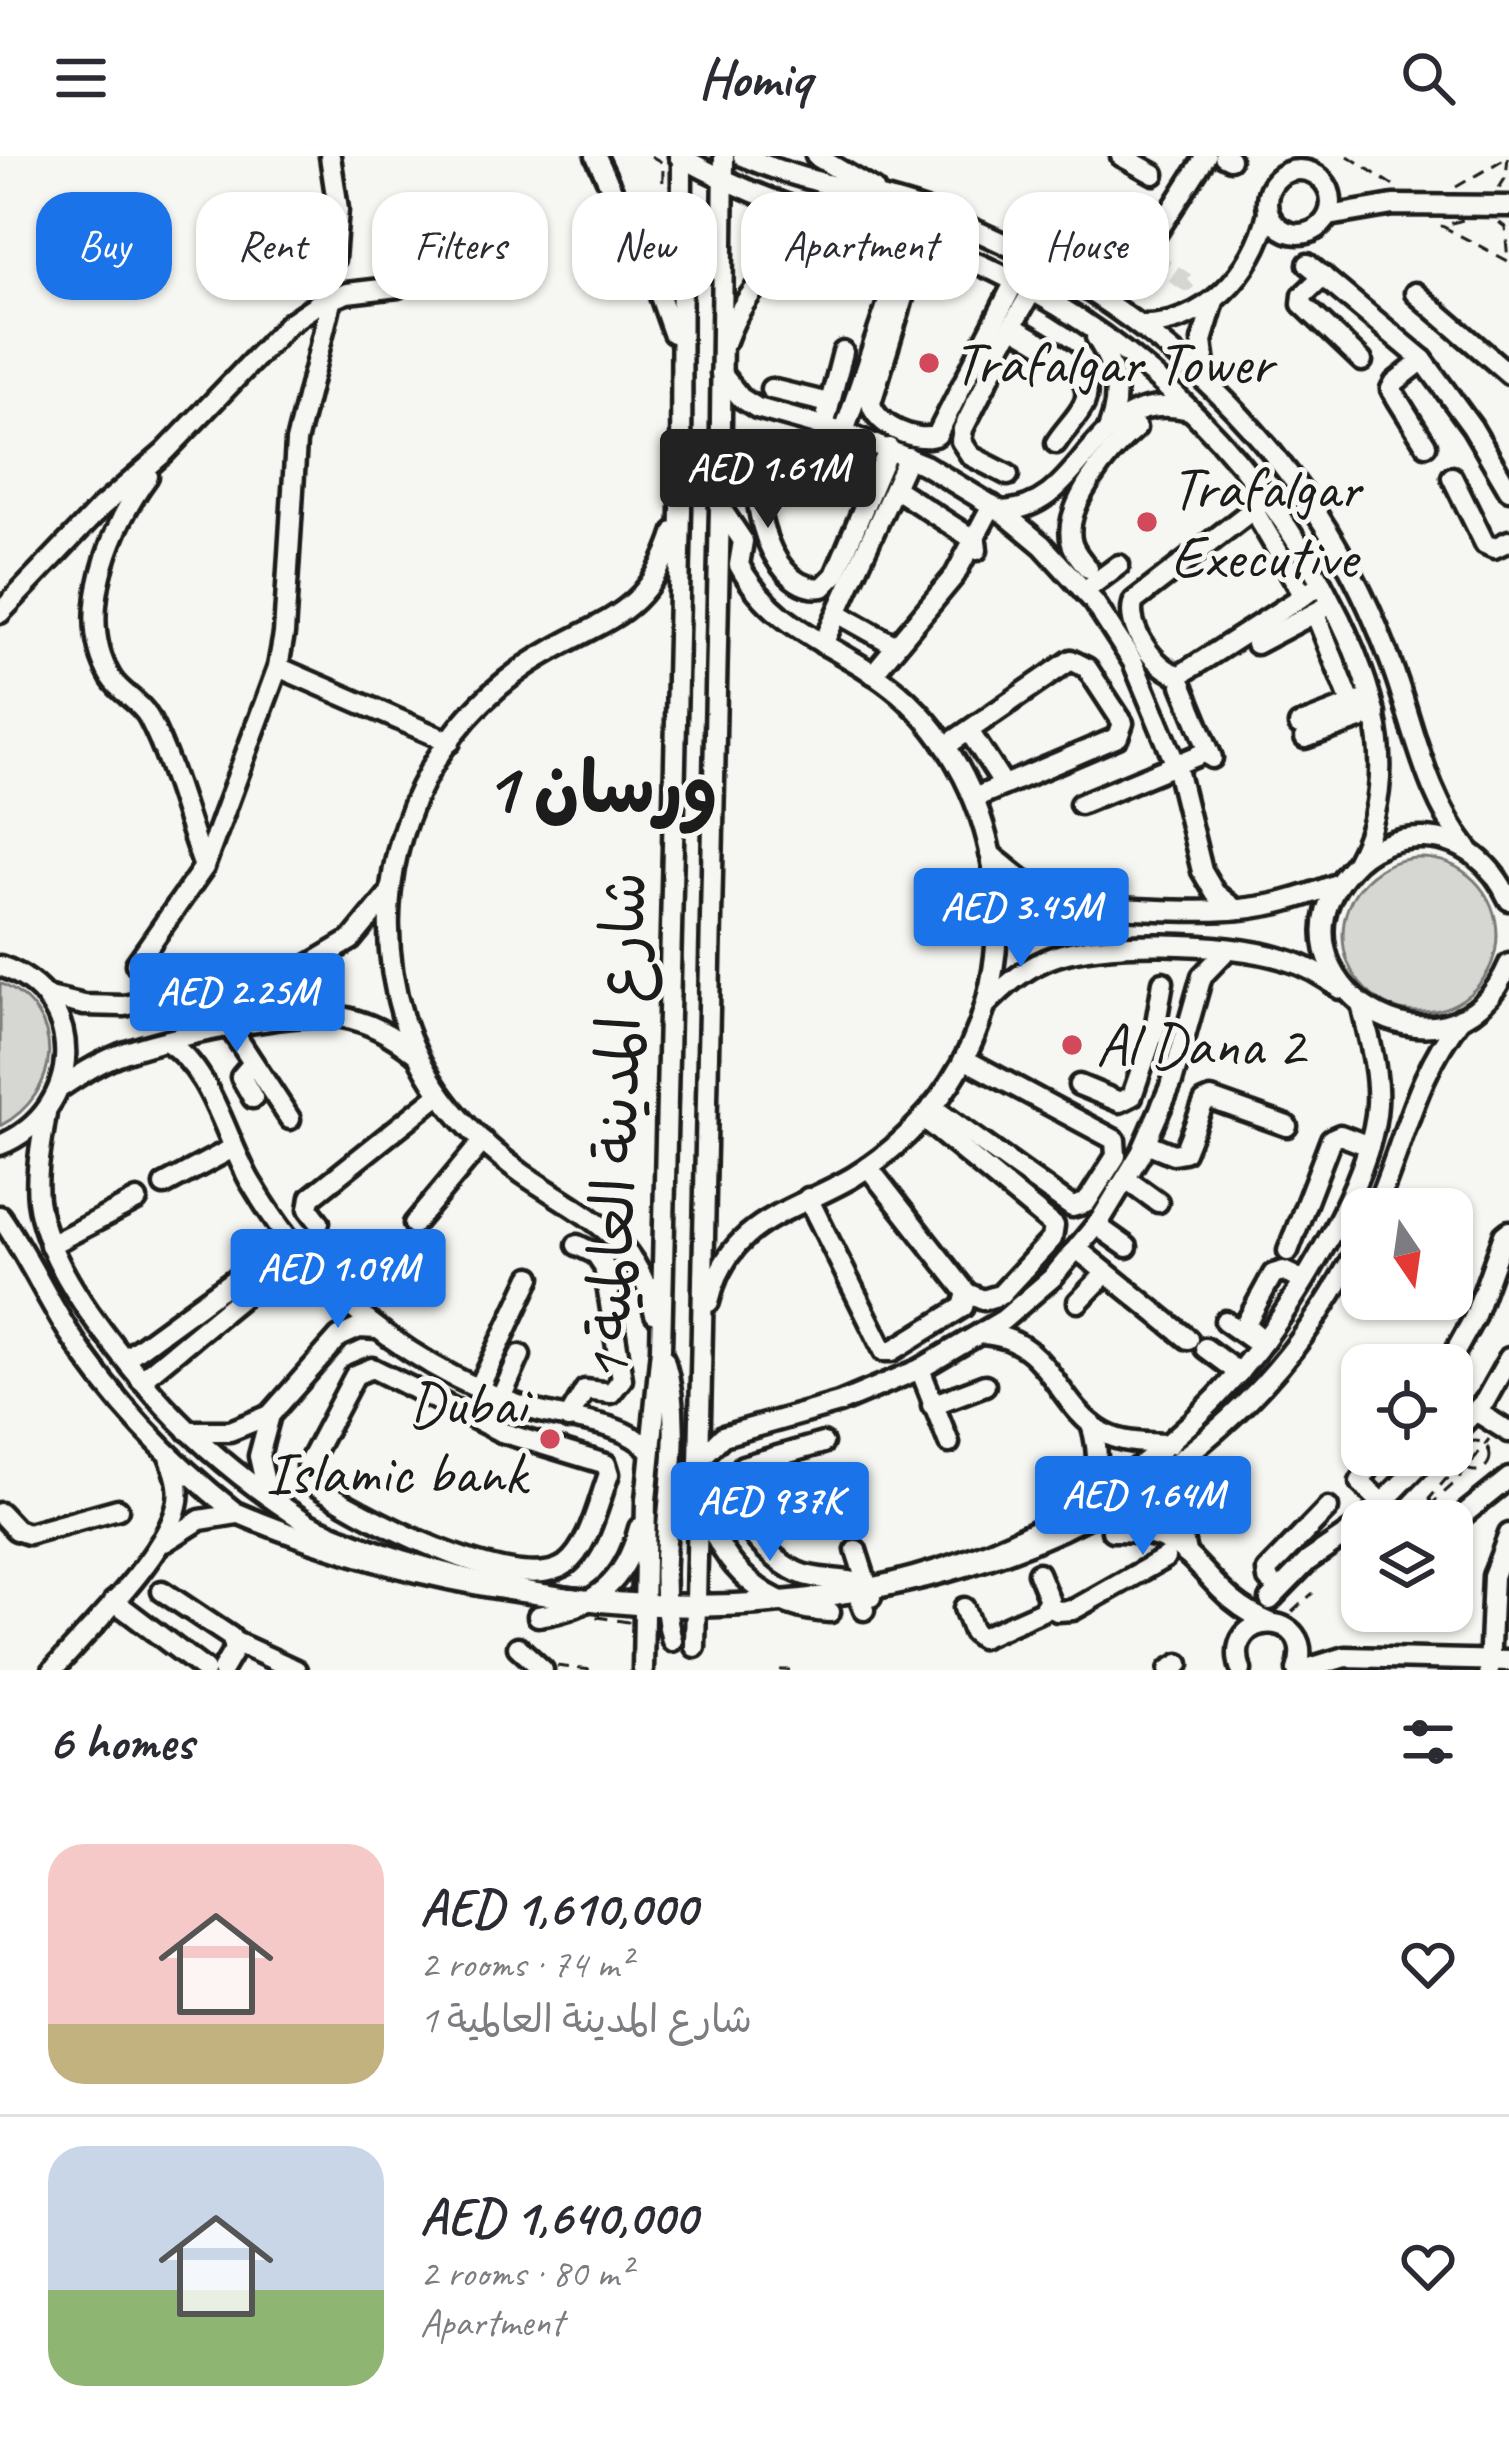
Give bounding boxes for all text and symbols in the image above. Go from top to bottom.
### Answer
text: Homiq [698,44,811,112]
icon: menu [48,45,114,111]
icon: search [1395,45,1461,111]
chip: Buy [36,192,172,300]
chip: Rent [196,192,348,300]
chip: Filters [372,192,548,300]
chip: New [572,192,717,300]
chip: Apartment [741,192,979,300]
chip: House [1003,192,1169,300]
place label: Trafalgar Tower [953,325,1278,401]
marker: Trafalgar Tower [916,350,942,376]
pin: AED 1.61M [631,429,905,531]
text: AED 1.61M [687,443,849,492]
place label: Trafalgar Executive [1171,450,1365,595]
marker: Trafalgar Executive [1134,509,1160,535]
district label: ورسان 1 [484,743,718,834]
pin: AED 3.45M [884,868,1158,970]
street label: شارع المدينة العالمية 1 [569,870,667,1384]
text: AED 3.45M [941,882,1101,931]
pin: AED 2.25M [100,953,374,1055]
text: AED 2.25M [157,967,317,1016]
place label: Al Dana 2 [1096,1007,1309,1083]
marker: Al Dana 2 [1059,1032,1085,1058]
north arrow [1341,1188,1473,1320]
map controls [1341,1188,1473,1632]
pin: AED 1.09M [201,1229,475,1331]
text: AED 1.09M [258,1243,418,1292]
button: locate [1341,1344,1473,1476]
place label: Dubai Islamic bank [266,1366,533,1511]
marker: Dubai Islamic bank [537,1426,563,1452]
pin: AED 1.64M [1006,1456,1280,1558]
pin: AED 937K [646,1462,894,1564]
text: AED 1.64M [1062,1470,1224,1519]
text: AED 937K [698,1476,842,1525]
button: layers [1341,1500,1473,1632]
icon: filters [1395,1709,1461,1775]
text: 6 homes [48,1710,193,1774]
text: AED 1,610,000 [420,1876,697,1940]
icon: home [144,1892,288,2036]
icon: heart [1395,1931,1461,1997]
text: 2 rooms · 74 m² [420,1940,631,1989]
text: شارع المدينة العالمية 1 [420,1995,752,2044]
text: AED 1,640,000 [420,2185,697,2249]
icon: home [144,2194,288,2338]
icon: heart [1395,2233,1461,2299]
text: 2 rooms · 80 m² [420,2249,631,2298]
text: Apartment [420,2298,563,2347]

